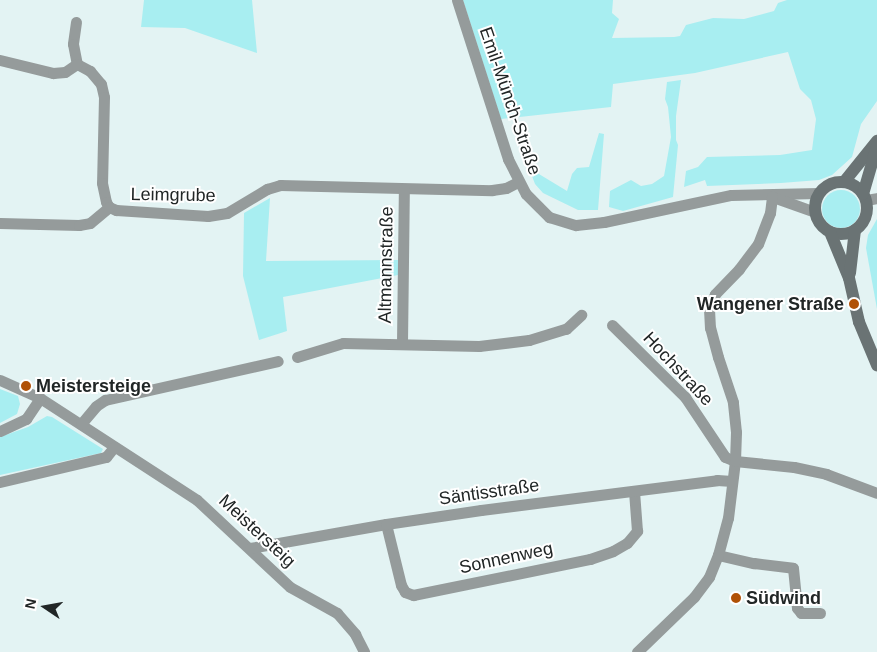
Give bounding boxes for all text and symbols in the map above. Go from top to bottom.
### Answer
street label: Emil-Münch-Straße [475,24,545,178]
street label: Leimgrube [130,183,216,207]
street label: Altmannstraße [374,206,398,324]
place label: Wangener Straße [697,293,844,315]
marker: Wangener Straße [848,298,860,310]
street label: Hochstraße [638,328,718,410]
place label: Meistersteige [36,375,151,397]
marker: Meistersteige [20,380,32,392]
street label: Säntisstraße [437,474,541,510]
street label: Meistersteig [214,490,300,572]
street label: Sonnenweg [457,538,555,578]
north arrow [20,582,70,632]
place label: Südwind [746,587,821,609]
marker: Südwind [730,592,742,604]
text: N [21,597,39,610]

